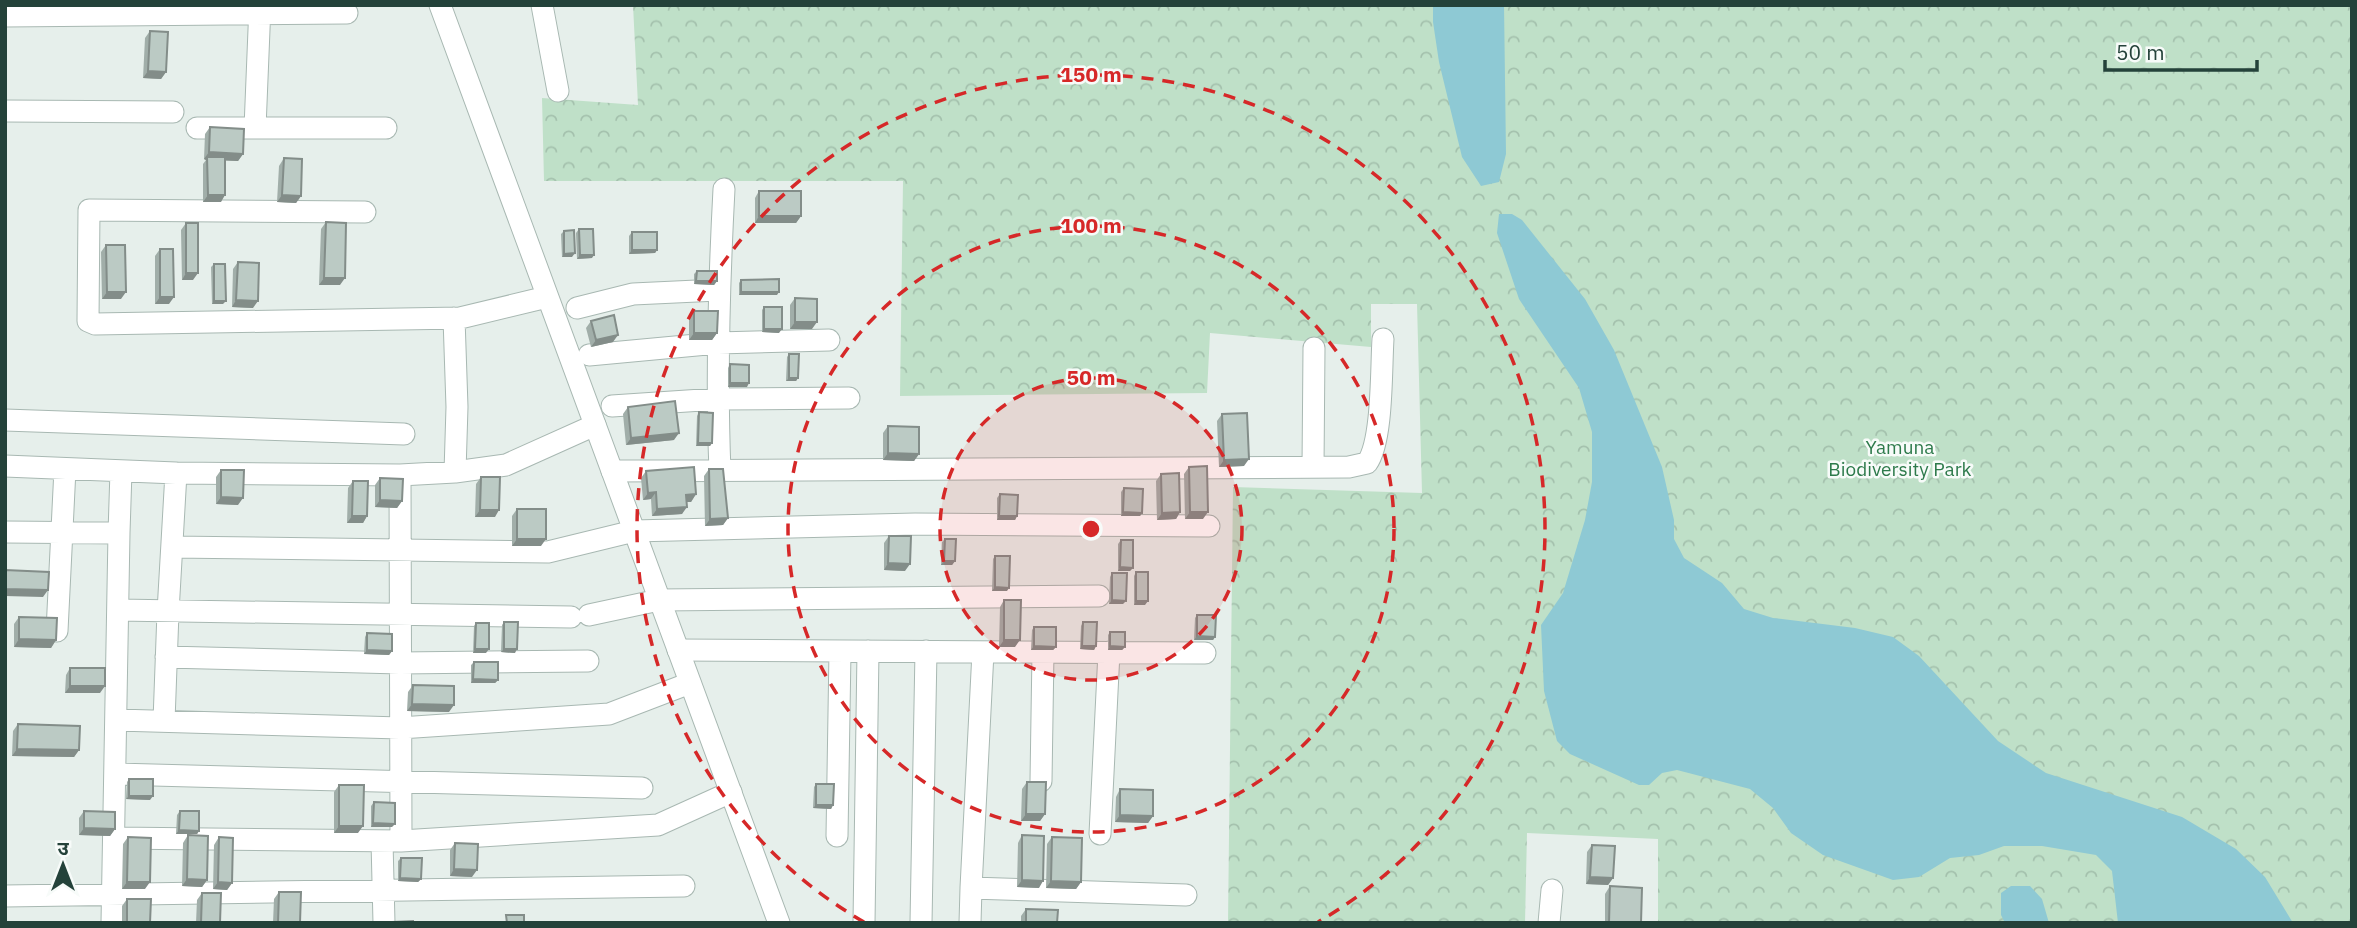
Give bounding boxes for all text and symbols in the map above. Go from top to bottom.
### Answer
scale bar [2105,28,2257,72]
text: 50 m [2116,38,2165,66]
text: 150 m [1060,60,1122,88]
text: 100 m [1060,211,1122,239]
text: 50 m [1067,363,1115,391]
park label: Yamuna Biodiversity Park [1828,435,1972,481]
centre of rings [1079,517,1103,541]
north arrow [28,830,98,900]
text: उ [57,836,69,860]

